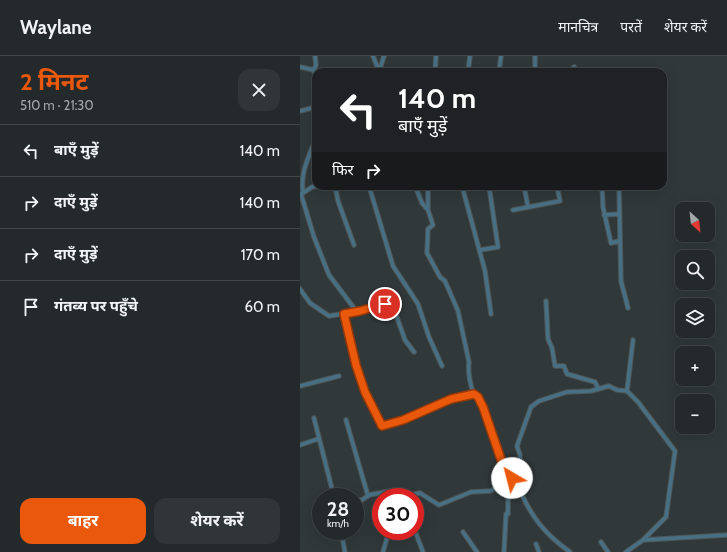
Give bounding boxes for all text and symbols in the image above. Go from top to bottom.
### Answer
text: Waylane [20,16,92,39]
text: मानचित्र [558,18,598,36]
text: परतें [620,18,642,36]
text: शेयर करें [664,18,707,36]
text: 2 मिनट [20,67,88,96]
button: close [238,69,280,111]
text: 140 m [398,81,476,115]
icon: left [332,84,384,136]
text: 510 m · 21:30 [20,97,93,113]
text: बाएँ मुड़ें [398,115,447,137]
icon: left [20,140,42,162]
text: बाएँ मुड़ें [54,141,99,159]
text: 140 m [239,142,280,160]
icon: right [362,160,384,182]
text: फिर [332,161,354,179]
icon: right [20,192,42,214]
text: दाएँ मुड़ें [54,193,98,211]
text: 140 m [239,194,280,212]
north arrow [675,202,715,242]
map controls [675,202,715,434]
icon: right [20,244,42,266]
text: दाएँ मुड़ें [54,245,98,263]
text: 170 m [241,246,280,264]
button: search [675,250,715,290]
pin [368,287,402,321]
icon: arrive [374,293,396,315]
icon: arrive [20,296,42,318]
text: गंतव्य पर पहुँचे [54,297,138,315]
text: 60 m [244,298,280,316]
button: layers [675,298,715,338]
button: + [675,346,715,386]
button: − [675,394,715,434]
position arrow [491,457,533,499]
speed limit sign: 30 [372,488,424,540]
text: 28 [327,497,349,521]
button: बाहर [20,498,146,544]
button: शेयर करें [154,498,280,544]
text: km/h [327,517,349,530]

